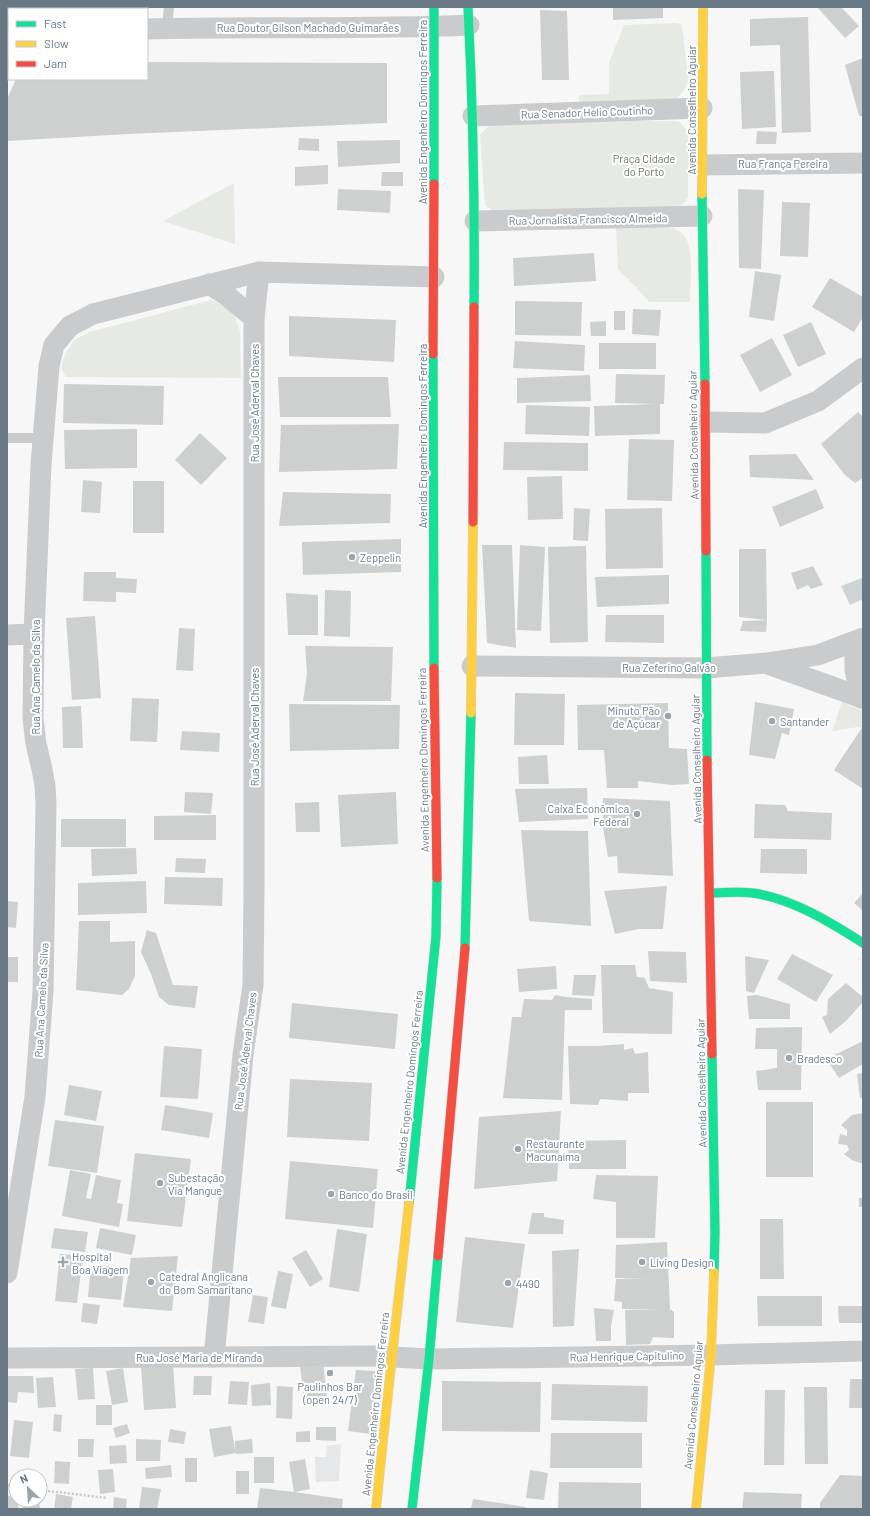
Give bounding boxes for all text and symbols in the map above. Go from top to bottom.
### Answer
legend [8,8,148,80]
text: Fast [44,16,67,30]
street label: Avenida Engenheiro Domingos Ferreira [416,20,429,204]
street label: Rua Doutor Gilson Machado Guimarães [217,21,399,34]
text: Slow [44,36,69,50]
street label: Avenida Conselheiro Aguiar [685,45,698,175]
text: Jam [44,56,67,70]
street label: Rua Senador Helio Coutinho [521,103,653,121]
park label: Praça Cidade do Porto [613,152,675,178]
street label: Rua França Pereira [738,157,828,170]
street label: Rua Jornalista Francisco Almeida [509,211,667,227]
street label: Rua José Aderval Chaves [248,344,261,462]
street label: Avenida Engenheiro Domingos Ferreira [416,344,429,528]
street label: Avenida Conselheiro Aguiar [685,370,701,500]
place label: Zeppelin [360,551,401,564]
marker: Zeppelin [347,552,357,562]
street label: Rua Ana Camelo da Silva [29,619,42,735]
street label: Rua Zeferino Galvão [622,661,716,674]
street label: Rua José Aderval Chaves [248,668,261,786]
street label: Avenida Engenheiro Domingos Ferreira [415,668,431,852]
street label: Avenida Conselheiro Aguiar [688,694,704,824]
place label: Minuto Pão de Açúcar [607,704,660,730]
marker: Minuto Pão de Açúcar [663,711,673,721]
place label: Santander [780,715,829,728]
marker: Santander [767,716,777,726]
place label: Caixa Econômica Federal [548,802,629,828]
marker: Caixa Econômica Federal [632,809,642,819]
street label: Rua Ana Camelo da Silva [31,942,51,1058]
street label: Avenida Engenheiro Domingos Ferreira [393,990,425,1174]
street label: Rua José Aderval Chaves [231,991,259,1111]
street label: Avenida Conselheiro Aguiar [693,1018,709,1148]
place label: Bradesco [797,1052,842,1065]
marker: Bradesco [784,1053,794,1063]
place label: Restaurante Macunaíma [526,1137,585,1163]
marker: Restaurante Macunaíma [513,1144,523,1154]
place label: Subestação Via Mangue [168,1171,224,1197]
marker: Subestação Via Mangue [155,1178,165,1188]
place label: Banco do Brasil [339,1188,413,1201]
marker: Banco do Brasil [326,1189,336,1199]
place label: Hospital Boa Viagem [72,1250,128,1276]
marker: Hospital Boa Viagem [57,1256,69,1268]
place label: Living Design [650,1256,714,1269]
marker: Living Design [637,1257,647,1267]
place label: Catedral Anglicana do Bom Samaritano [159,1270,252,1296]
marker: Catedral Anglicana do Bom Samaritano [146,1277,156,1287]
place label: 4490 [516,1277,540,1290]
marker: 4490 [503,1278,513,1288]
street label: Avenida Engenheiro Domingos Ferreira [359,1312,391,1496]
street label: Avenida Conselheiro Aguiar [681,1340,705,1470]
street label: Rua Henrique Capitulino [570,1349,684,1363]
street label: Rua José Maria de Miranda [136,1351,262,1364]
marker: Paulinhos Bar (open 24/7) [325,1368,335,1378]
place label: Paulinhos Bar (open 24/7) [297,1380,363,1406]
north arrow [8,1468,48,1508]
text: N [17,1471,30,1486]

